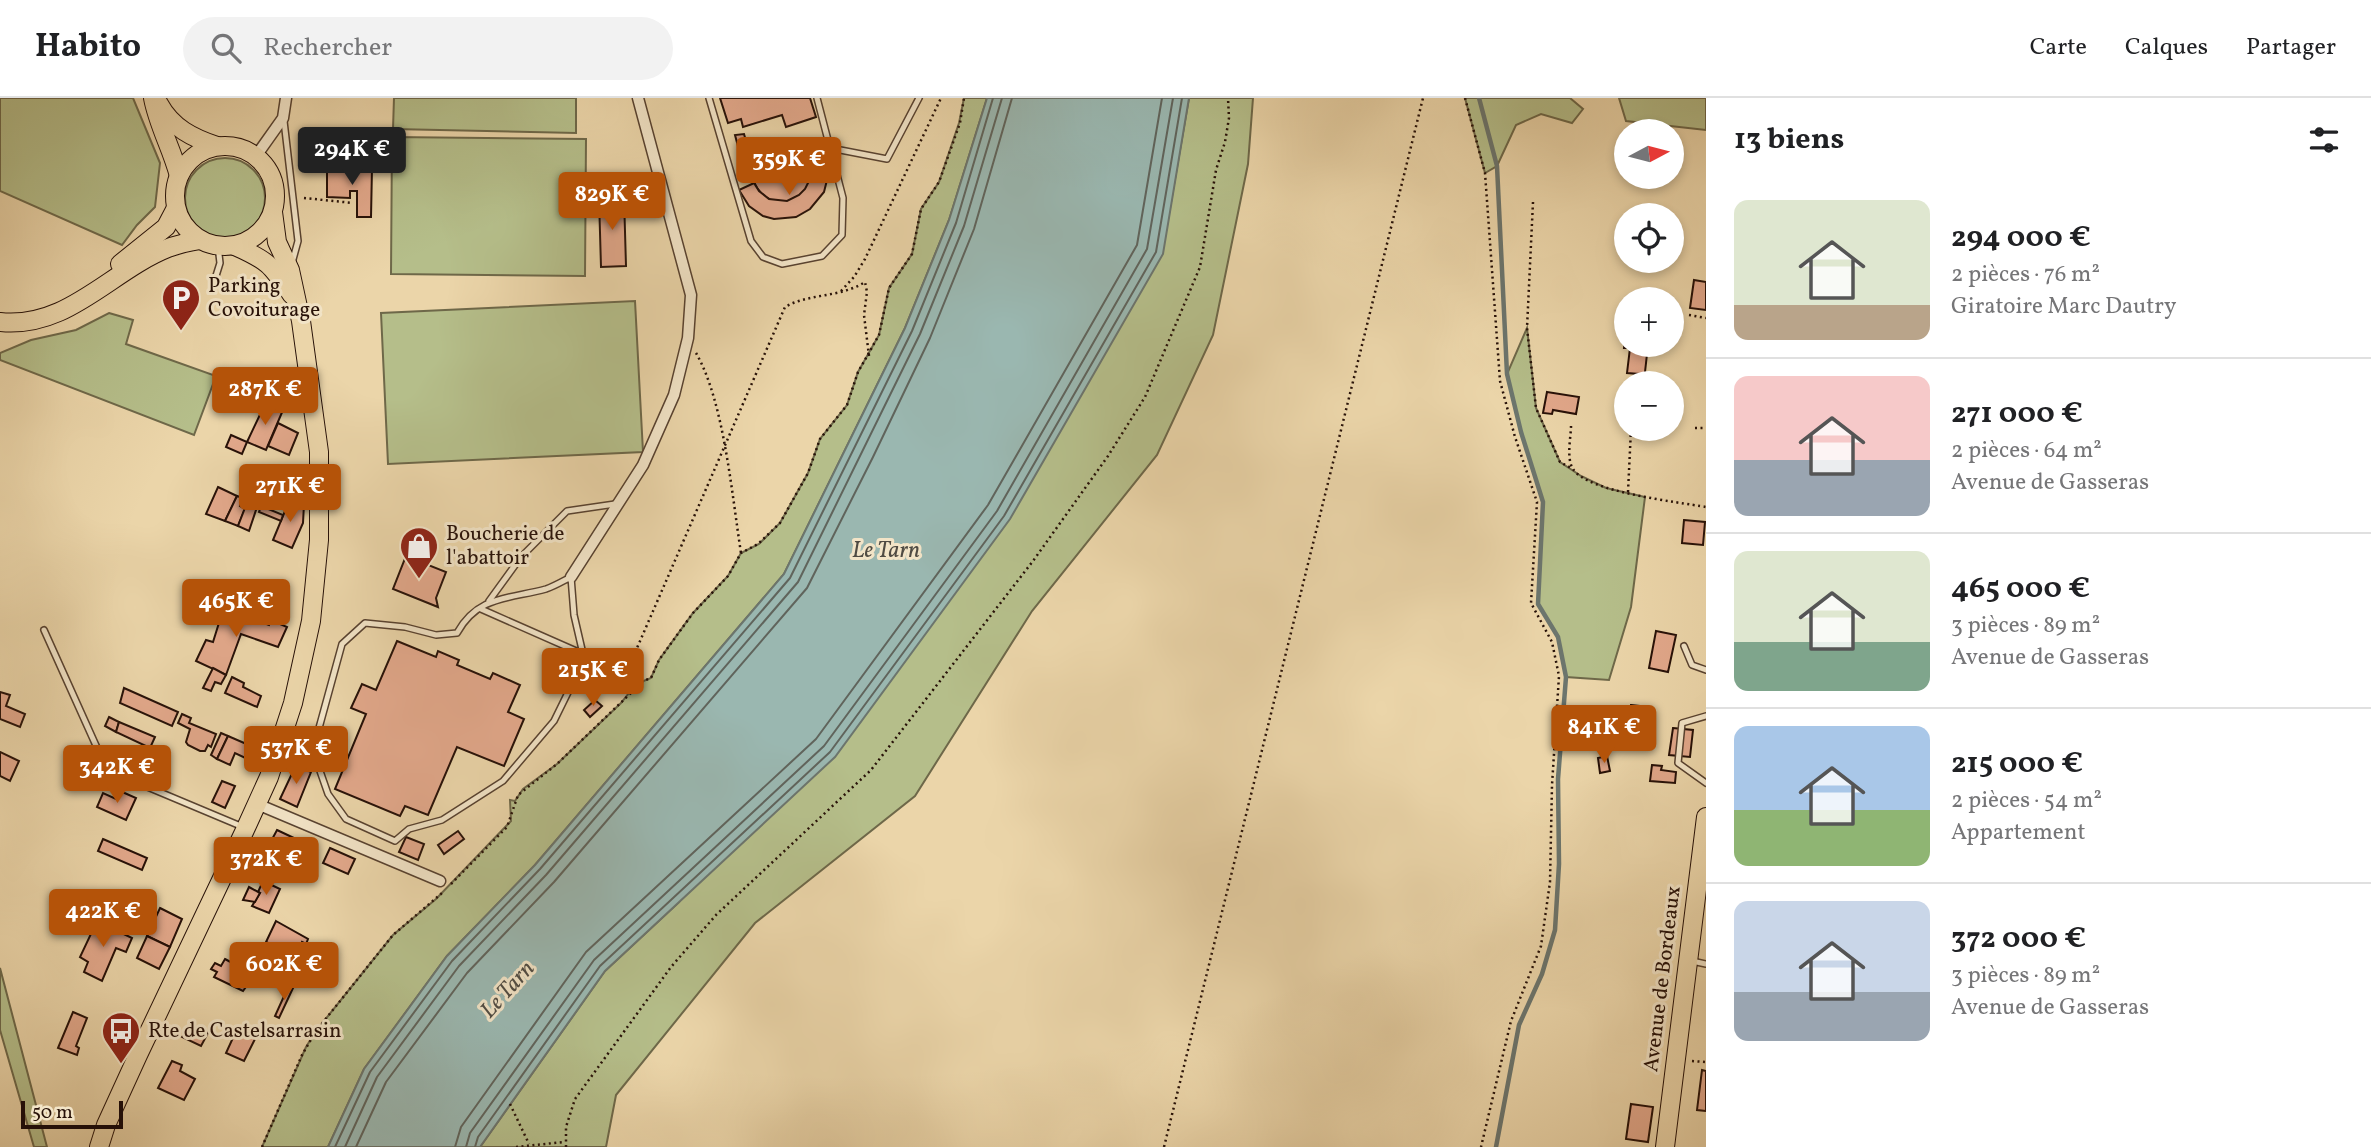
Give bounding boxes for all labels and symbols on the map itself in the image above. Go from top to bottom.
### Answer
north arrow [1614,119,1684,189]
pin: 294K € [295,127,409,187]
pin: 359K € [732,138,846,197]
pin: 829K € [555,172,669,232]
place label: Parking Covoiturage [208,272,320,325]
parking icon: Parking Covoiturage [160,277,202,332]
pin: 287K € [208,368,322,427]
pin: 271K € [233,464,347,524]
place label: Boucherie de l'abattoir [446,520,565,573]
shop icon: Boucherie de l'abattoir [398,525,440,580]
water label: Le Tarn [852,535,920,567]
pin: 465K € [179,580,293,639]
pin: 215K € [536,648,650,708]
pin: 841K € [1547,706,1661,765]
pin: 537K € [239,726,353,786]
pin: 342K € [60,746,174,805]
pin: 372K € [209,838,323,897]
street label: Avenue de Bordeaux [1637,884,1689,1074]
pin: 422K € [46,890,160,949]
pin: 602K € [227,942,341,1002]
water label: Le Tarn [473,954,543,1026]
bus stop icon: Rte de Castelsarrasin [100,1010,142,1065]
place label: Rte de Castelsarrasin [148,1017,342,1046]
scale bar [21,1098,122,1130]

